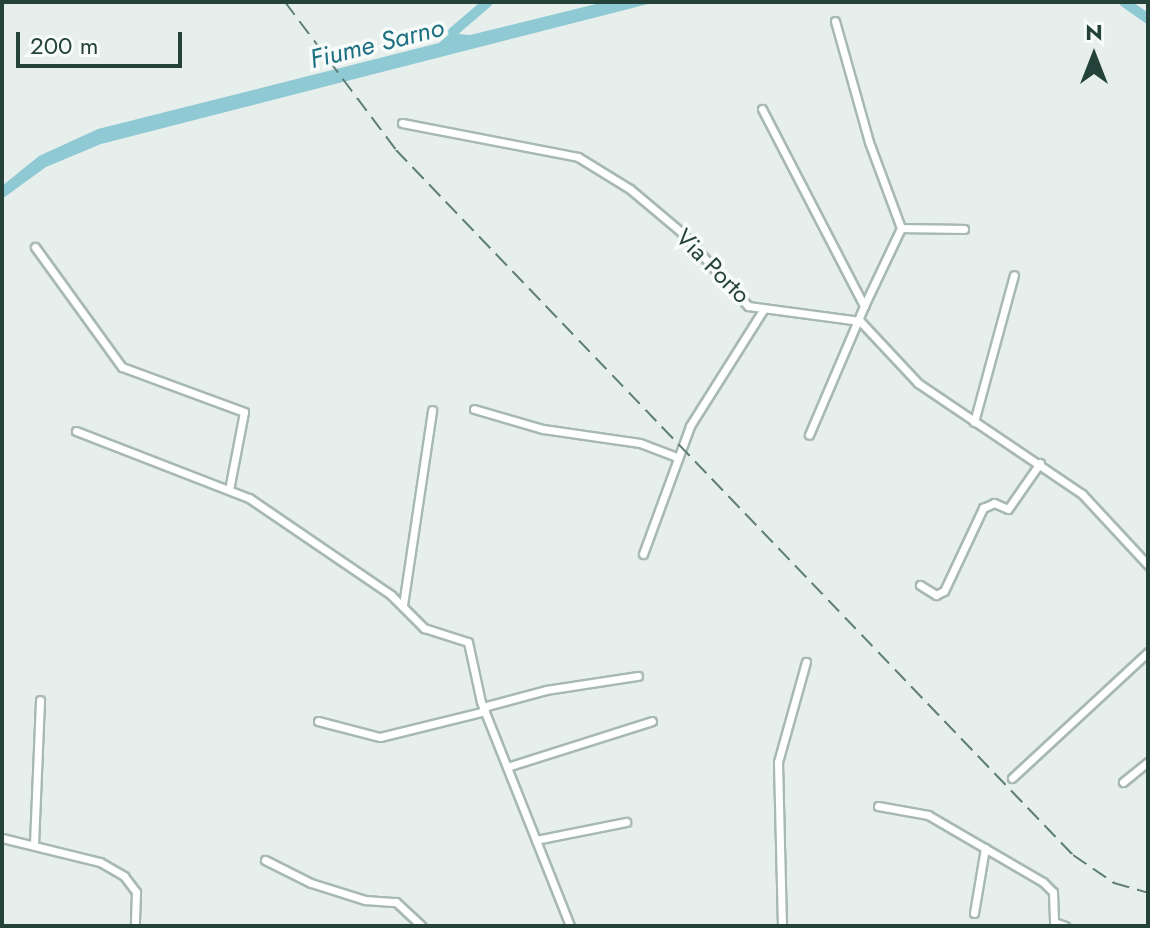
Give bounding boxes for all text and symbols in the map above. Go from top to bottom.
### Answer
water label: Fiume Sarno [307,12,447,76]
scale bar [20,16,186,66]
north arrow [1054,16,1134,96]
text: N [1085,16,1103,48]
text: 200 m [30,28,98,63]
street label: Via Porto [670,223,756,309]

